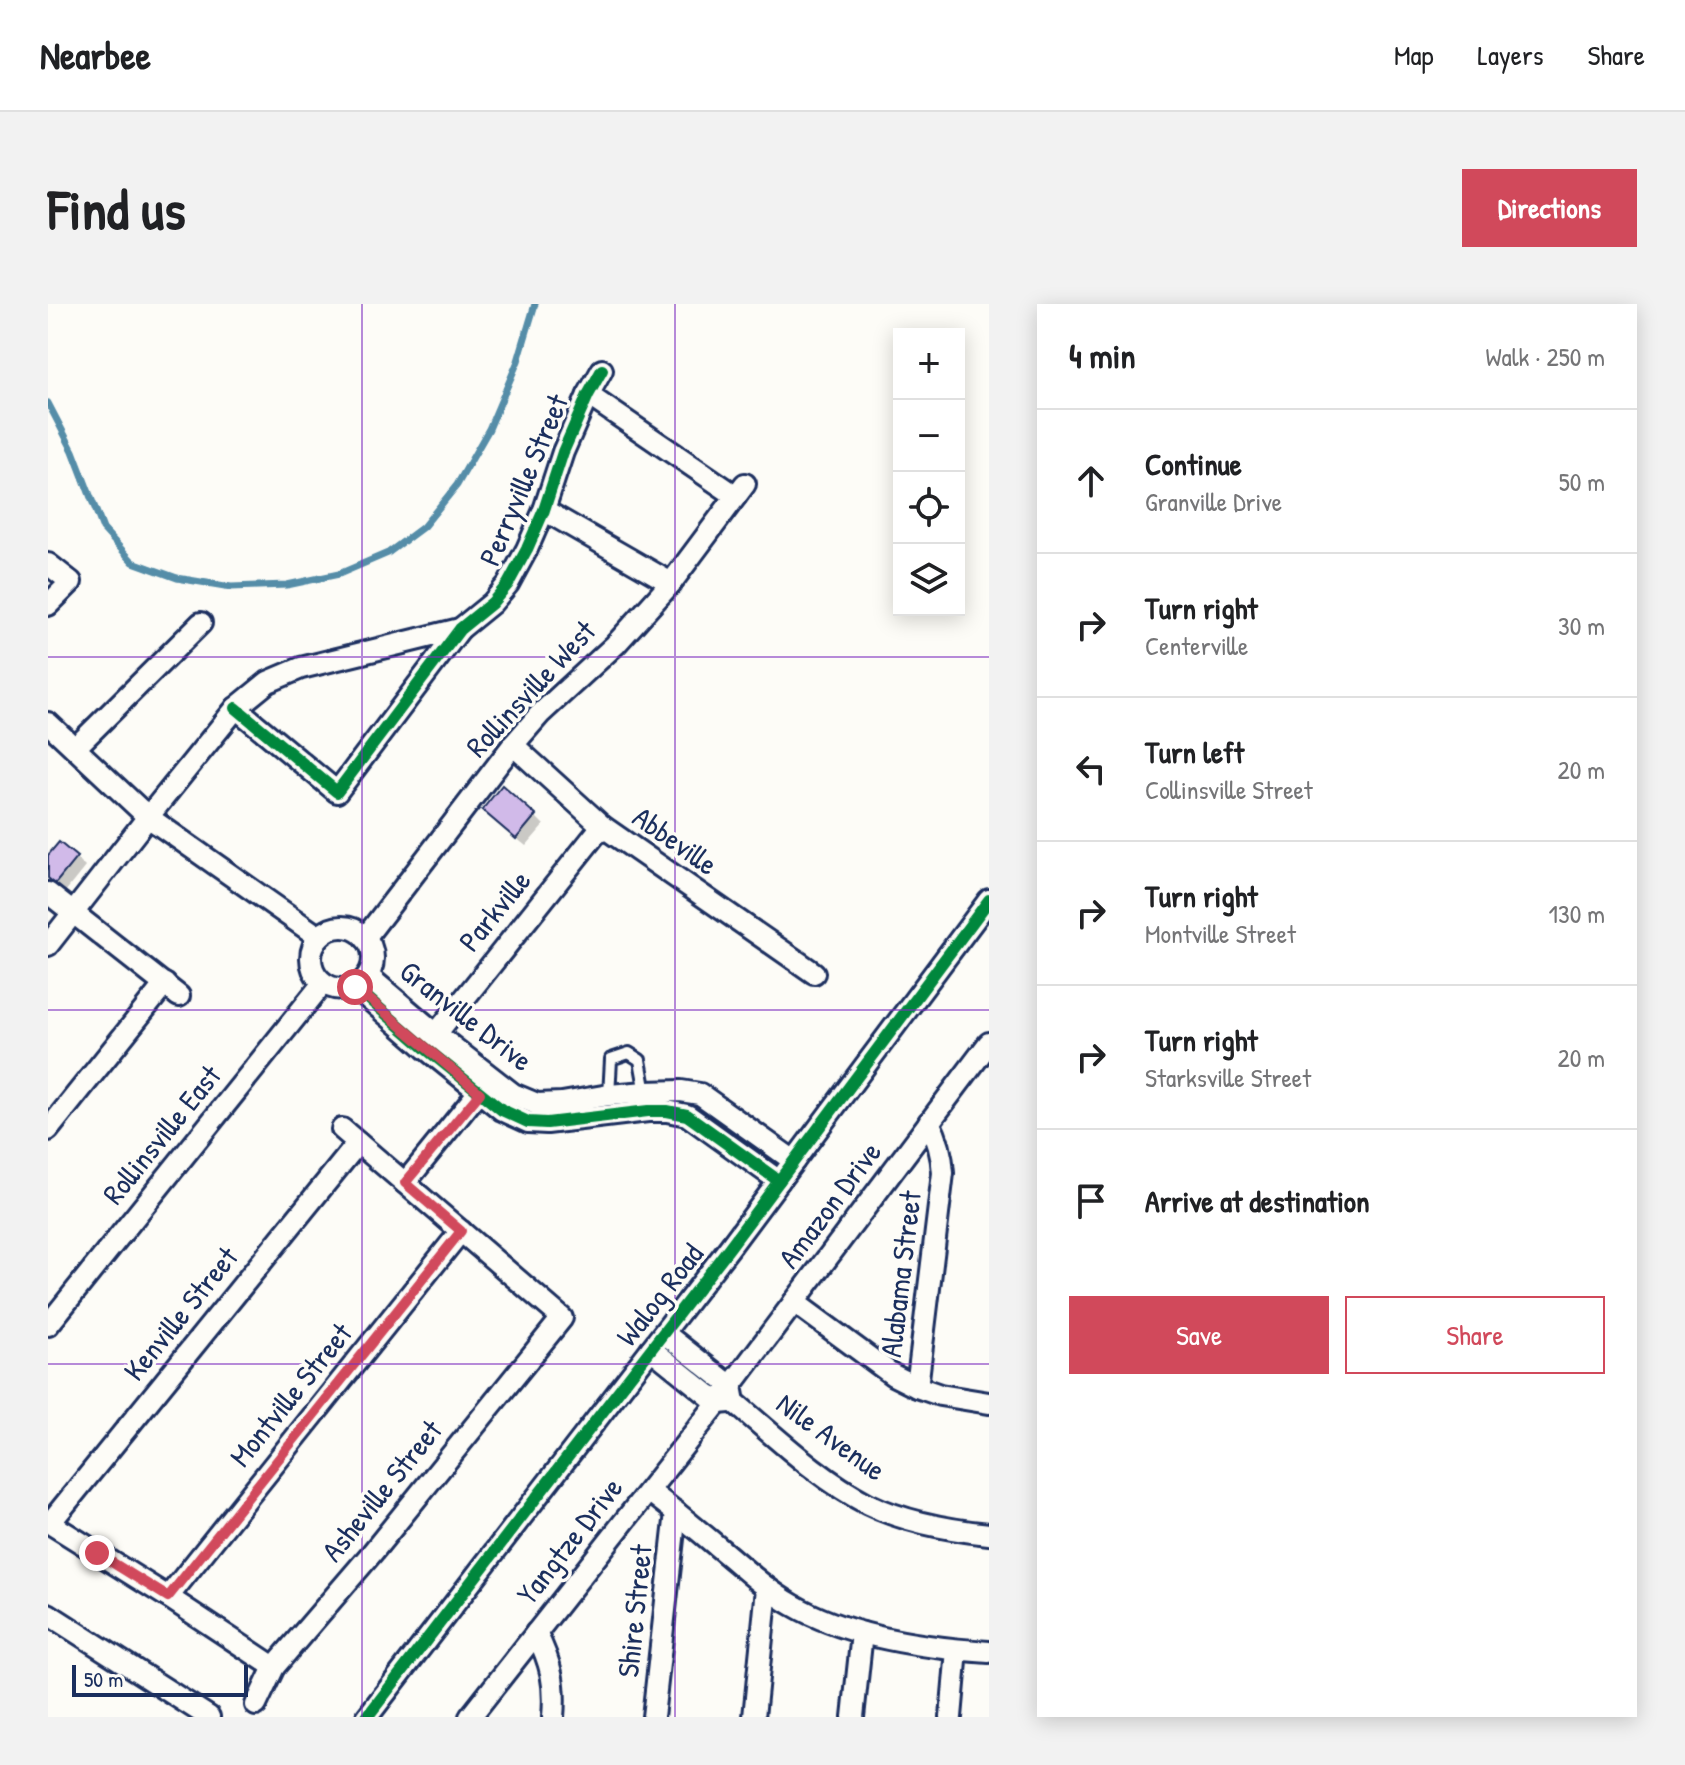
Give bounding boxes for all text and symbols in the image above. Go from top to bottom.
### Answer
text: Nearbee [40,29,151,81]
text: Map [1394,36,1434,74]
text: Layers [1478,36,1543,74]
text: Share [1587,36,1645,74]
button: Directions [1462,169,1637,247]
text: Find us [48,171,186,246]
map controls [893,328,965,616]
button: + [893,328,965,400]
text: 4 min [1069,333,1136,379]
text: Walk · 250 m [1485,339,1605,374]
street label: Perryville Street [469,387,577,571]
button: − [893,400,965,472]
text: Continue [1145,444,1242,484]
icon: ahead [1069,459,1113,503]
text: 50 m [1559,464,1605,499]
button: locate [893,472,965,544]
text: Granville Drive [1145,484,1282,519]
button: layers [893,544,965,616]
text: Turn right [1145,588,1258,628]
icon: right [1069,603,1113,647]
text: 30 m [1558,608,1605,643]
street label: Rollinsville West [457,611,604,765]
text: Centerville [1145,628,1248,663]
text: Turn left [1145,732,1244,772]
icon: left [1069,747,1113,791]
text: 20 m [1558,752,1605,787]
text: Collinsville Street [1145,772,1313,807]
street label: Abbeville [625,797,726,884]
street label: Parkville [449,861,539,959]
text: Turn right [1145,876,1258,916]
icon: right [1069,891,1113,935]
text: 130 m [1549,896,1605,931]
text: Montville Street [1145,916,1296,951]
street label: Granville Drive [392,951,541,1080]
route start [337,969,373,1005]
text: Turn right [1145,1020,1258,1060]
icon: right [1069,1035,1113,1079]
text: 20 m [1558,1040,1605,1075]
street label: Rollinsville East [93,1056,230,1212]
text: Starksville Street [1145,1060,1311,1095]
street label: Amazon Drive [768,1133,890,1276]
icon: arrive [1069,1179,1113,1223]
text: Arrive at destination [1145,1181,1370,1221]
street label: Alabama Street [870,1188,930,1359]
street label: Walog Road [607,1235,712,1354]
street label: Kenville Street [114,1237,247,1389]
button: Save [1069,1296,1329,1374]
button: Share [1345,1296,1605,1374]
street label: Montville Street [220,1314,361,1475]
street label: Nile Avenue [769,1383,894,1489]
street label: Asheville Street [312,1411,451,1569]
street label: Yangtze Drive [507,1469,631,1612]
route end [79,1535,115,1571]
street label: Shire Street [607,1542,661,1679]
scale bar [72,1661,248,1697]
text: 50 m [84,1664,123,1694]

